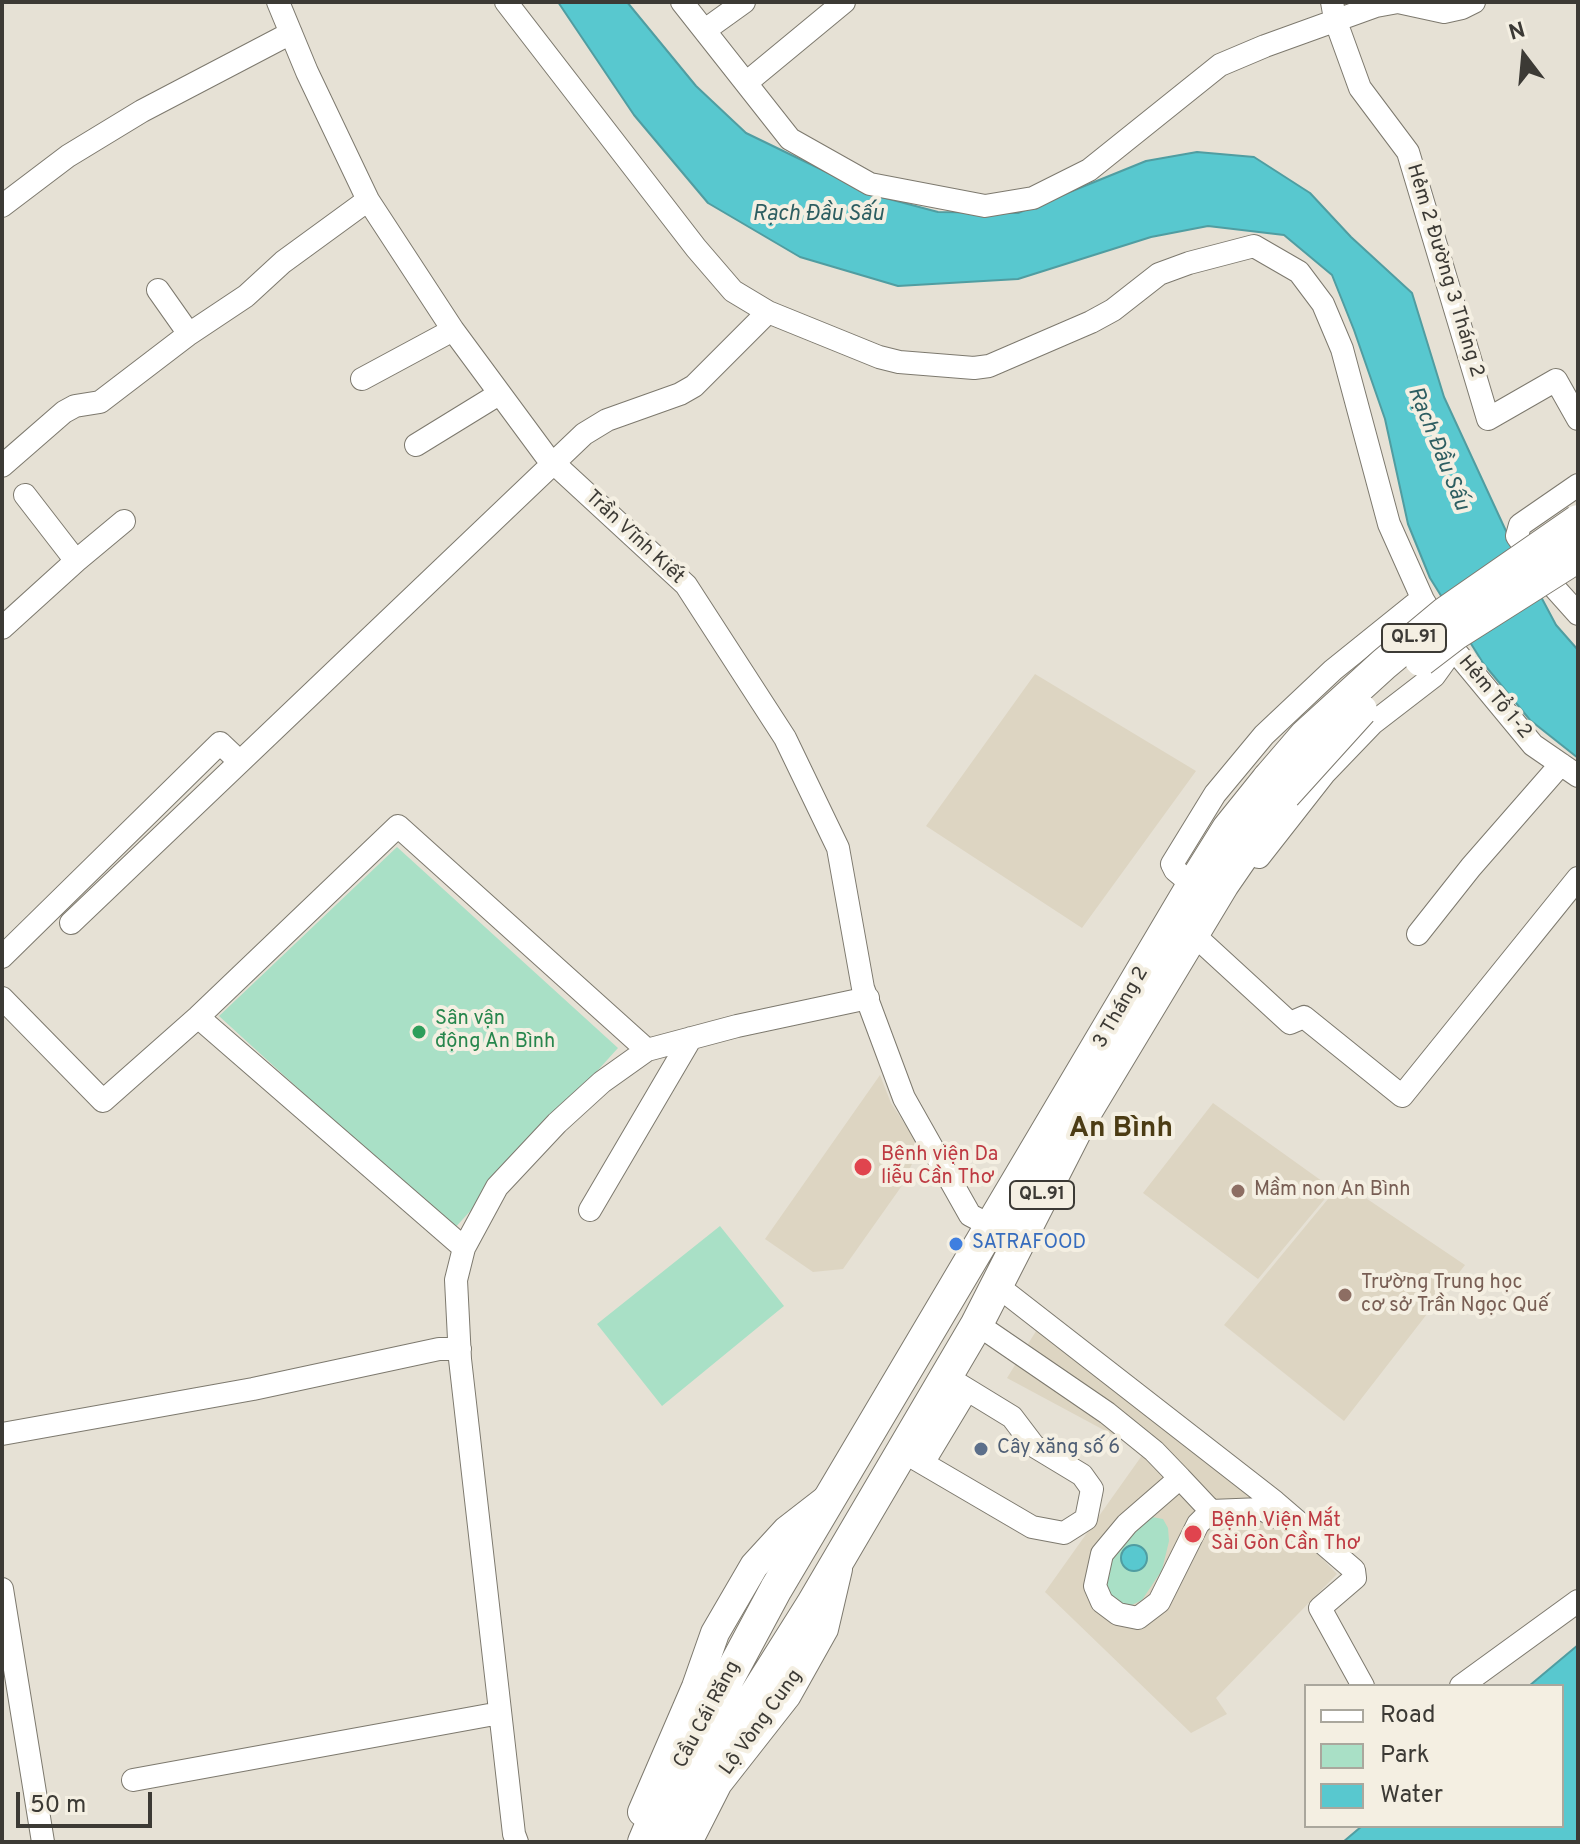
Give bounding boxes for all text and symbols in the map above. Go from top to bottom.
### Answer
north arrow [1484,16,1564,96]
text: N [1506,17,1529,48]
street label: Hẻm 2 Đường 3 Tháng 2 [1400,161,1488,381]
water label: Rạch Đầu Sấu [752,203,884,229]
water label: Rạch Đầu Sấu [1400,383,1474,515]
street label: Trần Vĩnh Kiết [580,486,688,590]
road number: QL.91 [1382,624,1446,652]
street label: Hẻm Tổ 1-2 [1452,651,1536,745]
street label: 3 Tháng 2 [1089,963,1155,1053]
place label: Sân vận động An Bình [435,1008,555,1055]
marker: Sân vận động An Bình [410,1023,428,1041]
district label: An Bình [1069,1113,1173,1147]
place label: Bệnh viện Da liễu Cần Thơ [881,1144,998,1191]
marker: Bệnh viện Da liễu Cần Thơ [852,1156,874,1178]
place label: Mầm non An Bình [1254,1179,1410,1203]
road number: QL.91 [1010,1181,1074,1209]
marker: Mầm non An Bình [1229,1182,1247,1200]
place label: SATRAFOOD [972,1232,1086,1256]
marker: SATRAFOOD [947,1235,965,1253]
place label: Trường Trung học cơ sở Trần Ngọc Quế [1361,1272,1549,1319]
marker: Trường Trung học cơ sở Trần Ngọc Quế [1336,1286,1354,1304]
place label: Cây xăng số 6 [997,1437,1120,1461]
marker: Cây xăng số 6 [972,1440,990,1458]
place label: Bệnh Viện Mắt Sài Gòn Cần Thơ [1211,1510,1360,1557]
marker: Bệnh Viện Mắt Sài Gòn Cần Thơ [1182,1523,1204,1545]
street label: Cầu Cái Răng [670,1657,746,1773]
street label: Lộ Vòng Cung [716,1665,808,1781]
legend [1304,1684,1564,1828]
text: Road [1380,1701,1436,1731]
text: Park [1380,1741,1430,1771]
scale bar [20,1776,156,1826]
text: Water [1380,1781,1443,1811]
text: 50 m [30,1791,86,1821]

